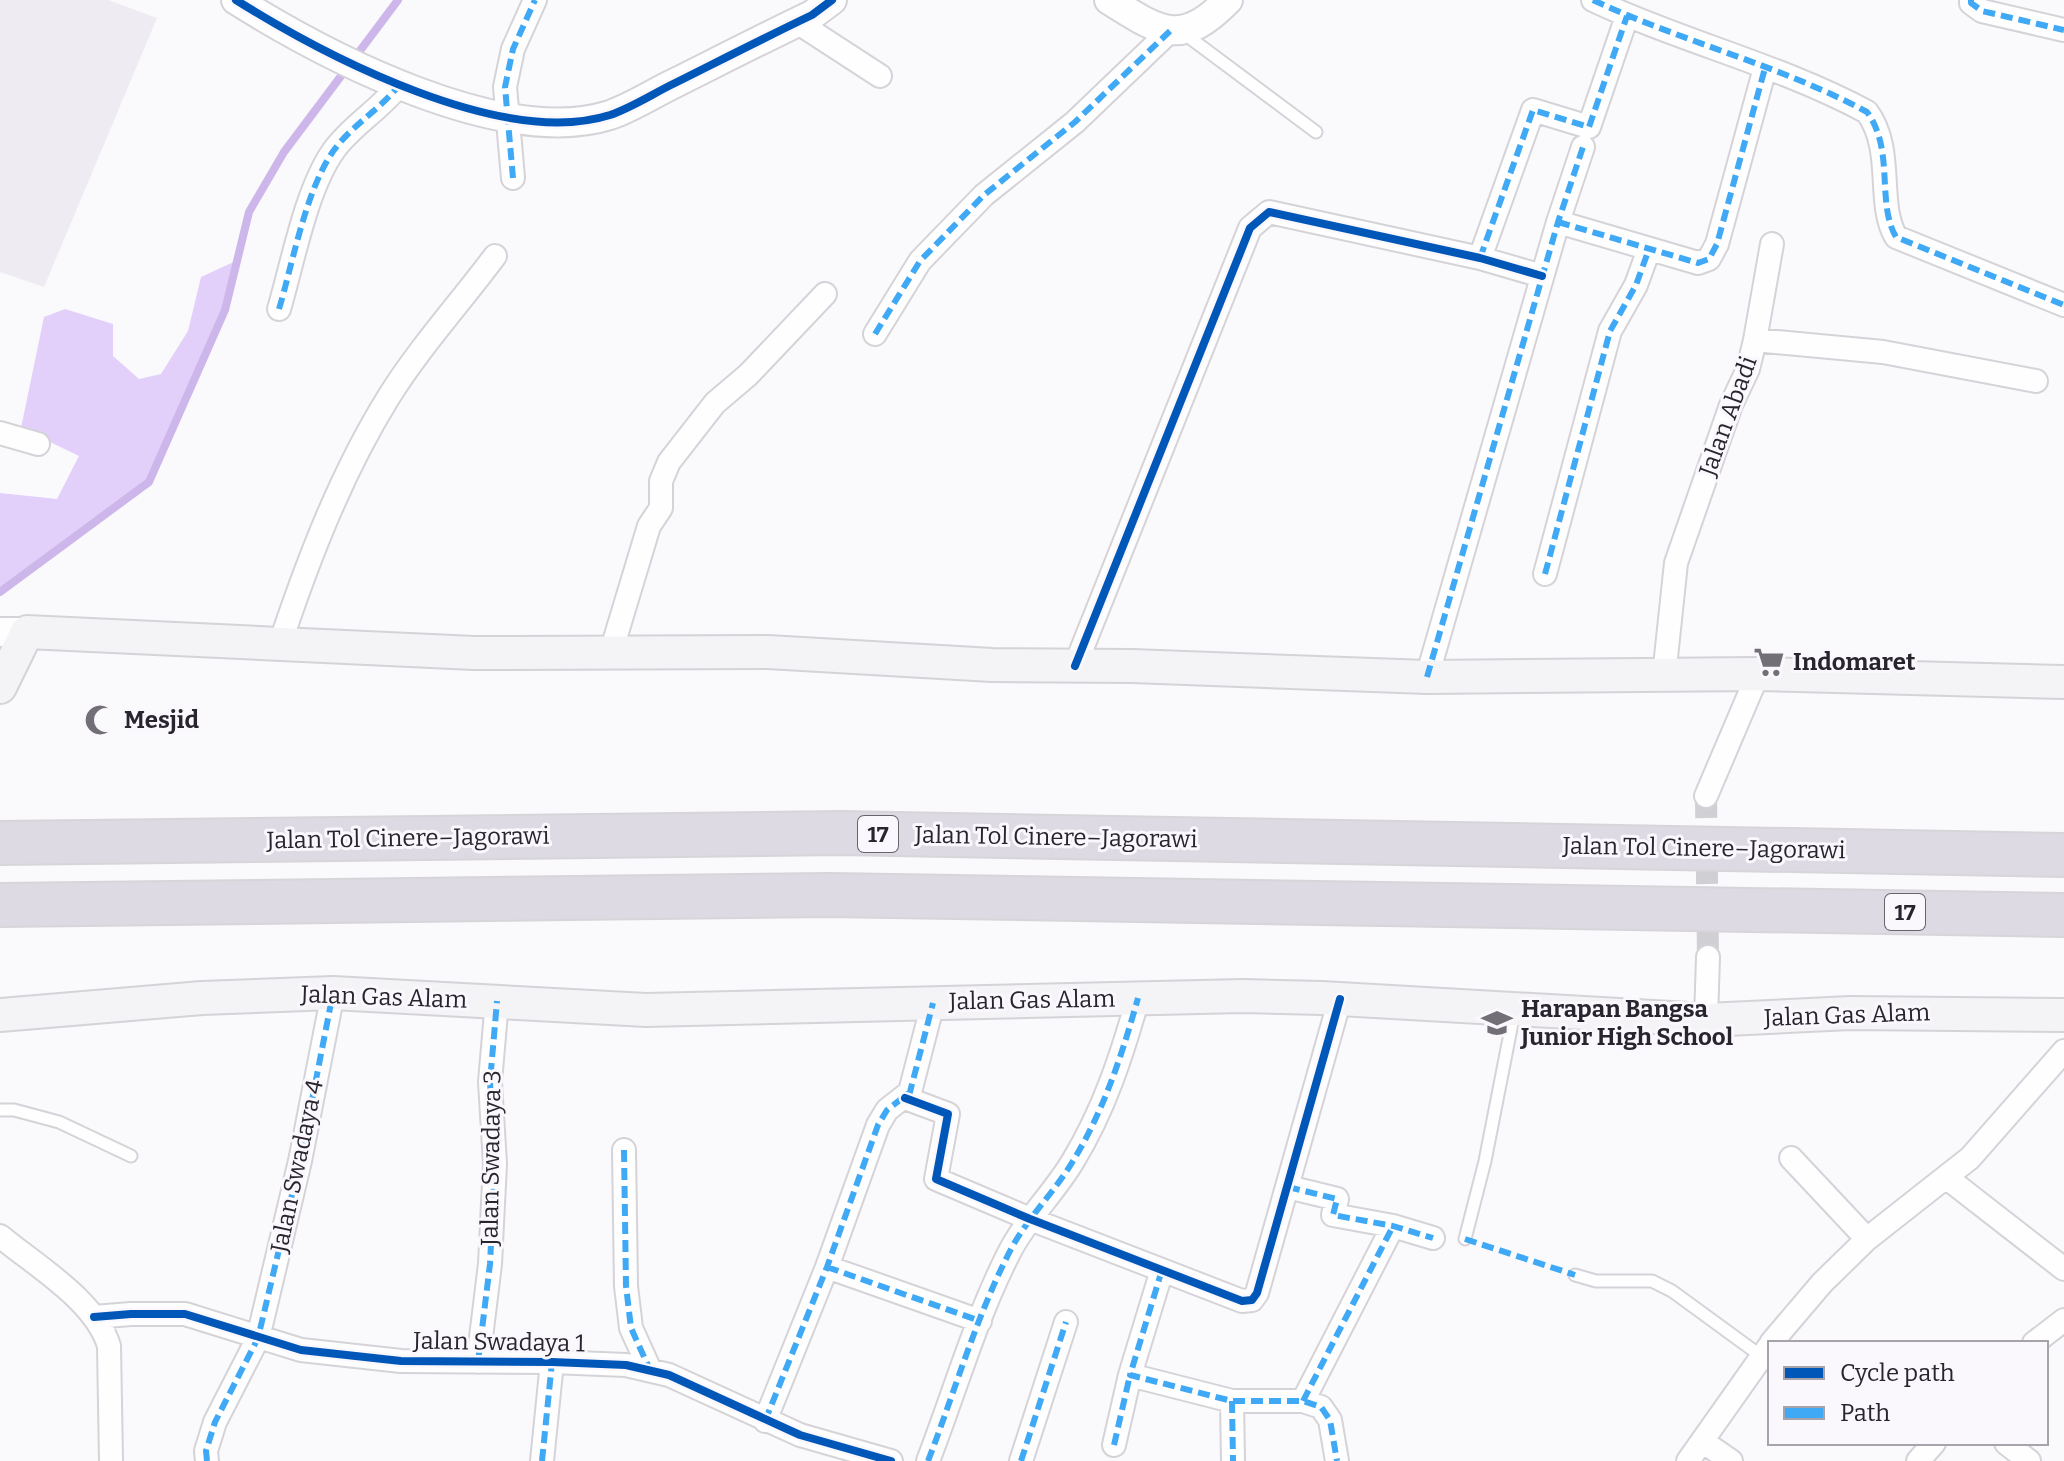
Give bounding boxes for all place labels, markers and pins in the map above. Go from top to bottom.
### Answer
supermarket icon: Indomaret [1752,645,1786,679]
place label: Indomaret [1793,648,1916,676]
mosque icon: Mesjid [83,703,117,737]
place label: Mesjid [124,706,199,734]
place label: Harapan Bangsa Junior High School [1519,995,1734,1051]
school or university icon: Harapan Bangsa Junior High School [1480,1006,1514,1040]

